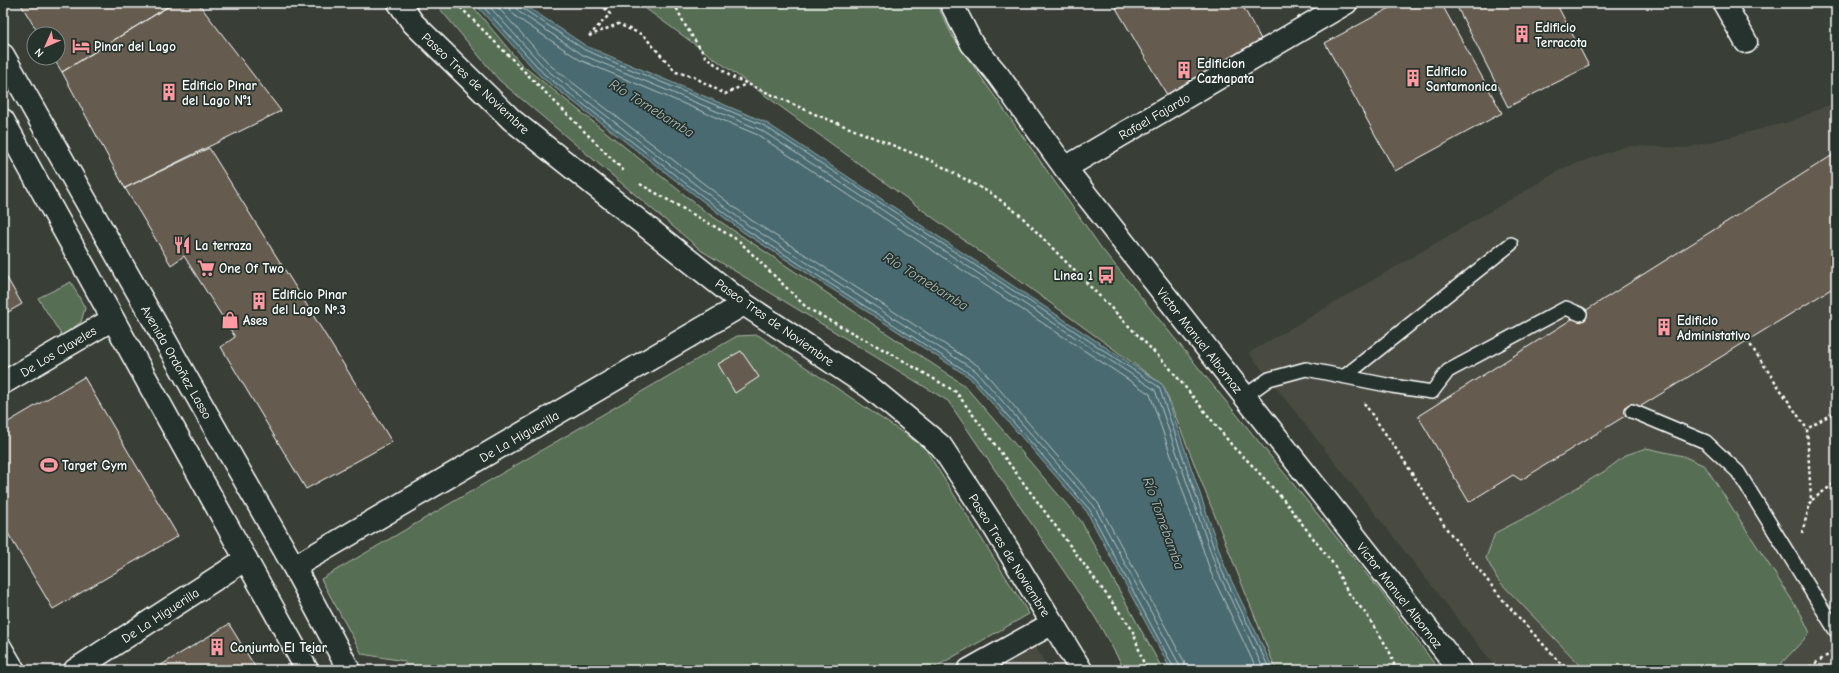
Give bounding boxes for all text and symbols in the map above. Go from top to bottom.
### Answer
place label: Edificio Terracota [1535,20,1587,50]
building icon: Edificio Terracota [1512,24,1532,44]
north arrow [26,26,66,66]
street label: Paseo Tres de Noviembre [419,30,533,137]
hotel icon: Pinar del Lago [71,36,91,56]
place label: Pinar del Lago [94,39,176,54]
text: N [32,46,46,60]
place label: Edificion Cazhapata [1197,56,1254,86]
building icon: Edificion Cazhapata [1174,60,1194,80]
place label: Edificio Santamonica [1426,64,1497,94]
building icon: Edificio Santamonica [1403,68,1423,88]
water label: Río Tomebamba [606,76,697,141]
place label: Edificio Pinar del Lago N°1 [182,78,258,108]
building icon: Edificio Pinar del Lago N°1 [159,82,179,102]
street label: Rafael Fajardo [1116,90,1193,143]
restaurant icon: La terraza [172,235,192,255]
place label: La terraza [195,238,252,253]
water label: Río Tomebamba [880,249,971,314]
supermarket icon: One Of Two [196,258,216,278]
place label: One Of Two [219,261,284,276]
bus stop icon: Linea 1 [1096,265,1116,285]
place label: Linea 1 [1053,268,1093,283]
street label: Paseo Tres de Noviembre [712,276,837,369]
street label: Victor Manuel Albornoz [1154,285,1246,396]
place label: Edificio Pinar del Lago Nº.3 [272,287,348,317]
building icon: Edificio Pinar del Lago Nº.3 [249,291,269,311]
street label: Avenida Ordoñez Lasso [138,303,215,422]
shop icon: Ases [220,310,240,330]
place label: Ases [243,313,268,328]
place label: Edificio Administativo [1677,313,1750,343]
building icon: Edificio Administativo [1654,317,1674,337]
street label: De Los Claveles [18,323,99,380]
street label: De La Higuerilla [477,408,562,465]
sports icon: Target Gym [39,455,59,475]
place label: Target Gym [62,458,127,473]
water label: Río Tomebamba [1139,475,1188,572]
street label: Paseo Tres de Noviembre [966,491,1054,620]
street label: Victor Manuel Albornoz [1354,540,1446,651]
street label: De La Higuerilla [119,585,202,646]
building icon: Conjunto El Tejar [207,637,227,657]
place label: Conjunto El Tejar [230,640,328,655]

